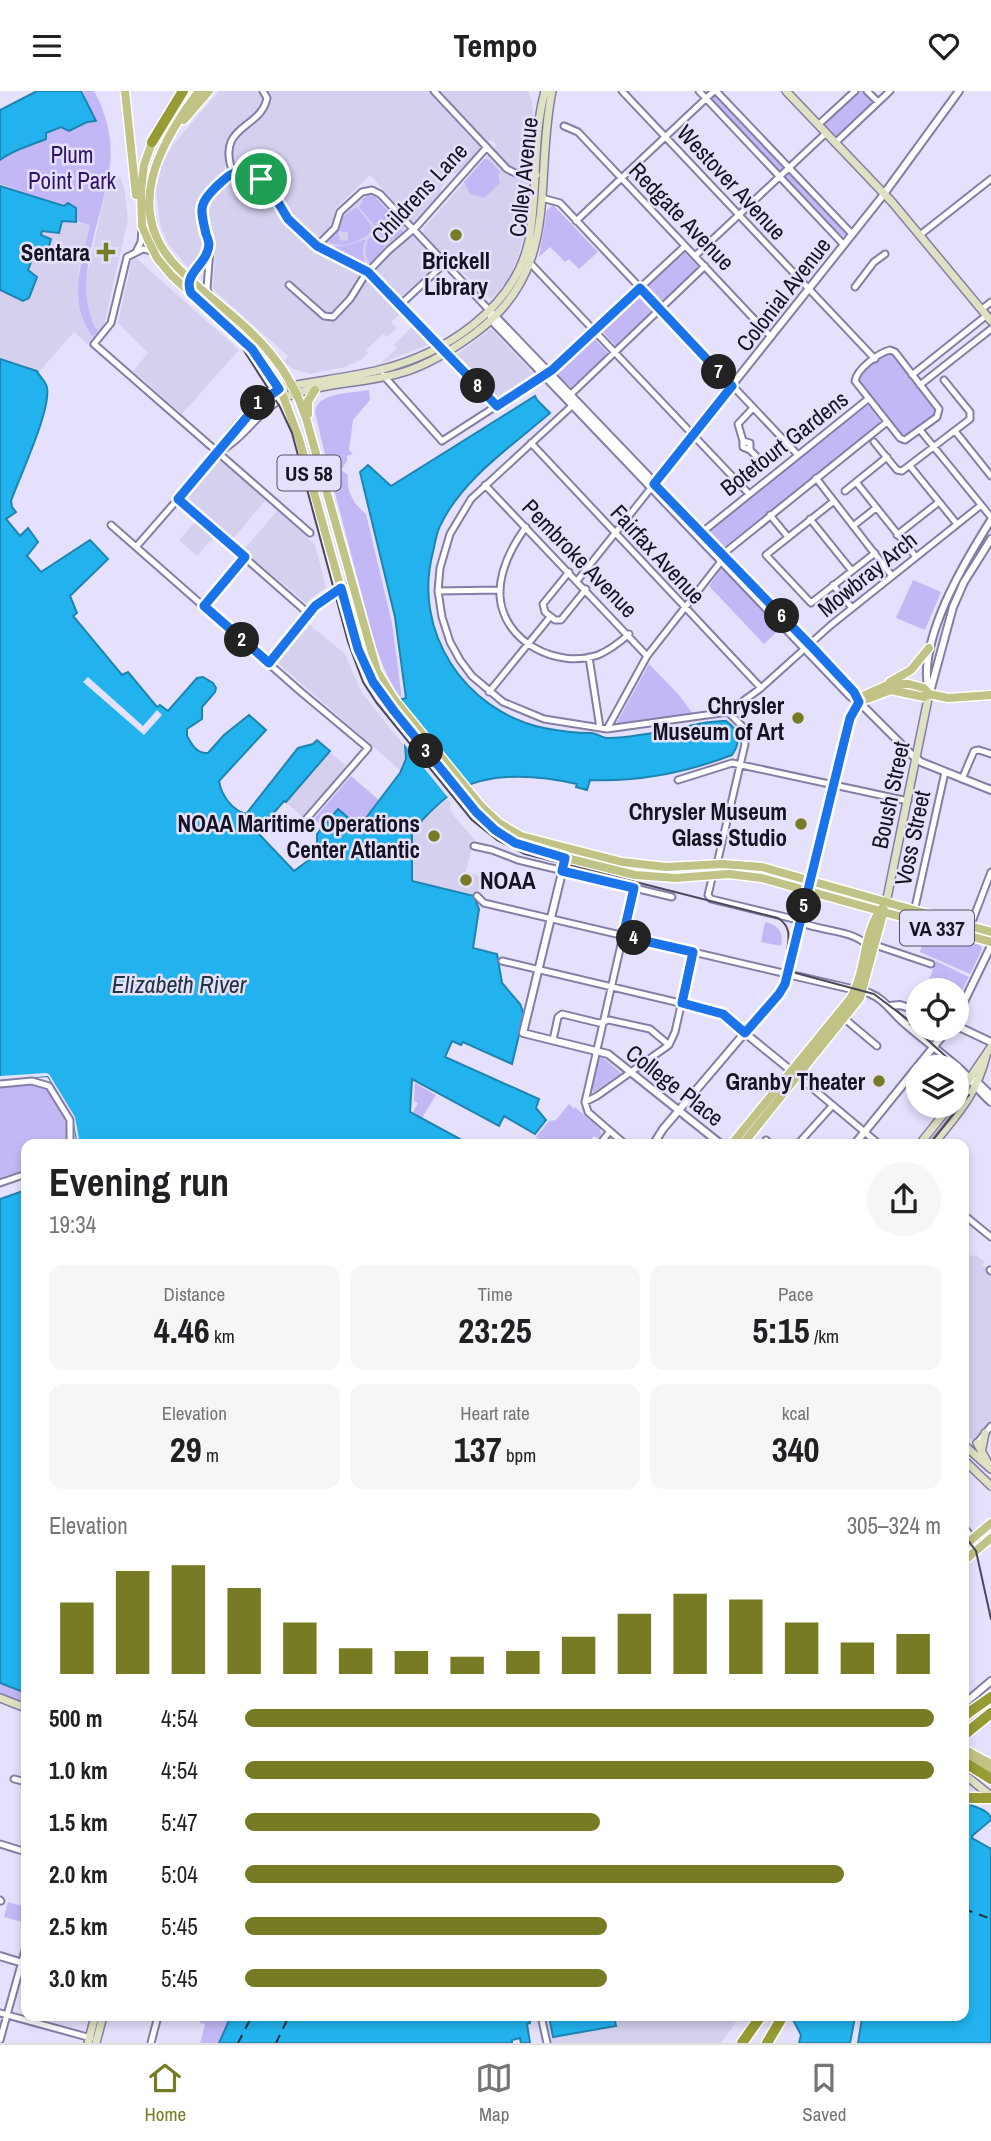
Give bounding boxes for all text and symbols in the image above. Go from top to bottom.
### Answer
text: Tempo [453,24,538,67]
icon: menu [28,27,66,65]
icon: heart [925,27,963,65]
street label: Colley Avenue [501,116,545,238]
street label: Westover Avenue [670,118,794,246]
street label: Childrens Lane [364,136,474,250]
park label: Plum Point Park [28,139,117,196]
pin [231,149,291,209]
street label: Redgate Avenue [623,155,741,277]
icon: arrive [242,160,280,198]
marker: Brickell Library [448,227,464,243]
street label: Colonial Avenue [729,230,837,358]
place label: Sentara [21,237,91,268]
marker: Sentara [96,242,116,262]
place label: Brickell Library [422,245,490,302]
pin: 7 [702,355,736,389]
text: 7 [714,358,723,384]
pin: 8 [461,369,496,403]
text: 8 [473,372,482,398]
street label: Botetourt Gardens [714,383,854,503]
pin: 1 [240,385,276,421]
text: 1 [253,389,262,415]
road number: US 58 [278,455,340,491]
street label: Pembroke Avenue [515,492,645,624]
street label: Fairfax Avenue [604,497,712,611]
street label: Mowbray Arch [811,524,923,624]
pin: 6 [764,599,800,633]
text: 6 [777,602,786,628]
pin: 2 [224,623,260,657]
text: 2 [237,626,246,652]
place label: Chrysler Museum of Art [653,690,785,747]
marker: Chrysler Museum of Art [790,710,806,726]
pin: 3 [408,733,444,769]
text: 3 [421,737,430,763]
street label: Boush Street [864,738,916,852]
street label: Voss Street [887,788,937,888]
place label: Chrysler Museum Glass Studio [629,796,787,853]
place label: NOAA Maritime Operations Center Atlantic [178,808,420,865]
marker: Chrysler Museum Glass Studio [793,816,809,832]
marker: NOAA Maritime Operations Center Atlantic [426,828,442,844]
place label: NOAA [480,865,536,896]
marker: NOAA [458,872,474,888]
pin: 5 [786,889,822,923]
text: 5 [799,892,808,918]
road number: VA 337 [900,911,974,945]
pin: 4 [616,921,652,955]
text: 4 [629,924,638,950]
water label: Elizabeth River [112,968,248,1000]
map controls [906,978,969,1118]
button: locate [906,978,969,1041]
street label: College Place [620,1037,730,1133]
button: layers [906,1055,969,1118]
place label: Granby Theater [726,1066,866,1097]
marker: Granby Theater [871,1073,887,1089]
text: Evening run [49,1157,229,1208]
button: share [867,1162,941,1236]
text: 19:34 [49,1209,96,1240]
text: Distance [164,1281,225,1307]
text: Time [477,1281,513,1307]
text: Pace [778,1281,813,1307]
text: 4.46 [154,1307,210,1354]
text: 23:25 [458,1307,532,1354]
text: 5:15 [752,1307,810,1354]
text: km [210,1323,235,1349]
text: /km [810,1323,839,1349]
text: Elevation [162,1400,227,1426]
text: Heart rate [460,1400,530,1426]
text: kcal [782,1400,810,1426]
text: 29 [170,1426,202,1473]
text: 137 [454,1426,502,1473]
text: 340 [772,1426,820,1473]
text: m [202,1442,219,1468]
text: bpm [502,1442,536,1468]
text: Elevation [49,1510,128,1541]
text: 305–324 m [847,1510,941,1541]
text: 500 m [49,1703,102,1734]
text: 4:54 [161,1703,198,1734]
text: 1.0 km [49,1755,108,1786]
text: 4:54 [161,1755,198,1786]
text: 1.5 km [49,1807,108,1838]
text: 5:47 [161,1807,198,1838]
text: 2.0 km [49,1859,108,1890]
text: 5:04 [161,1859,198,1890]
text: 2.5 km [49,1911,108,1942]
text: 5:45 [161,1911,198,1942]
text: 3.0 km [49,1963,108,1994]
text: 5:45 [161,1963,198,1994]
tab: Home [145,2059,186,2127]
tab: Map [475,2059,513,2127]
tab: Saved [802,2059,846,2127]

